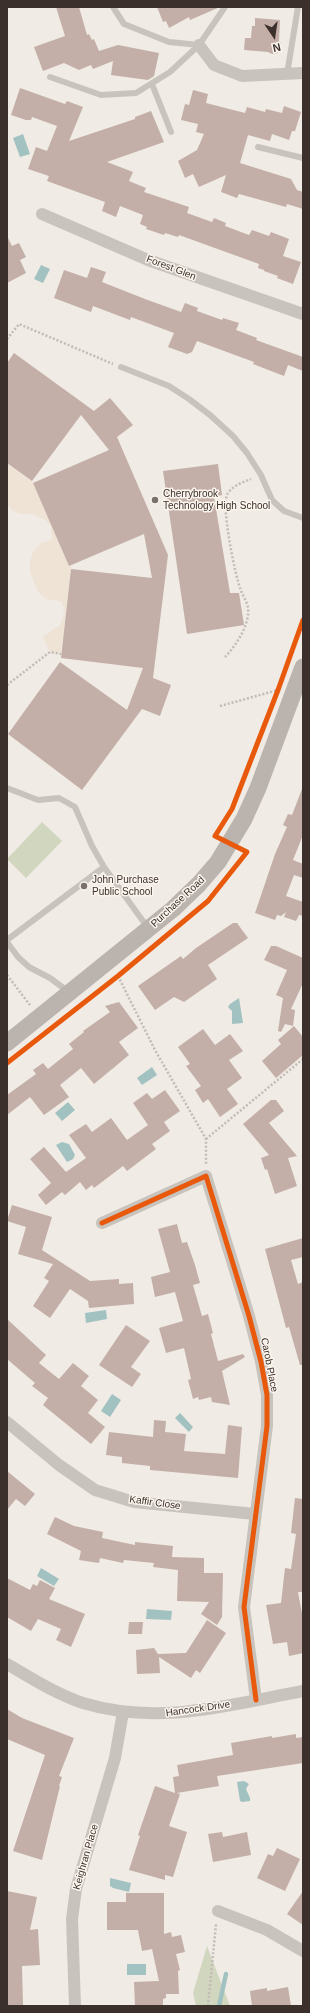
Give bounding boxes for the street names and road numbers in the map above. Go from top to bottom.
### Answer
street label: Forest Glen [144,253,198,283]
street label: Purchase Road [149,874,207,930]
street label: Carob Place [258,1337,280,1393]
street label: Kaffir Close [129,1493,181,1513]
street label: Hancock Drive [165,1699,231,1719]
street label: Keighran Place [71,1823,101,1891]

